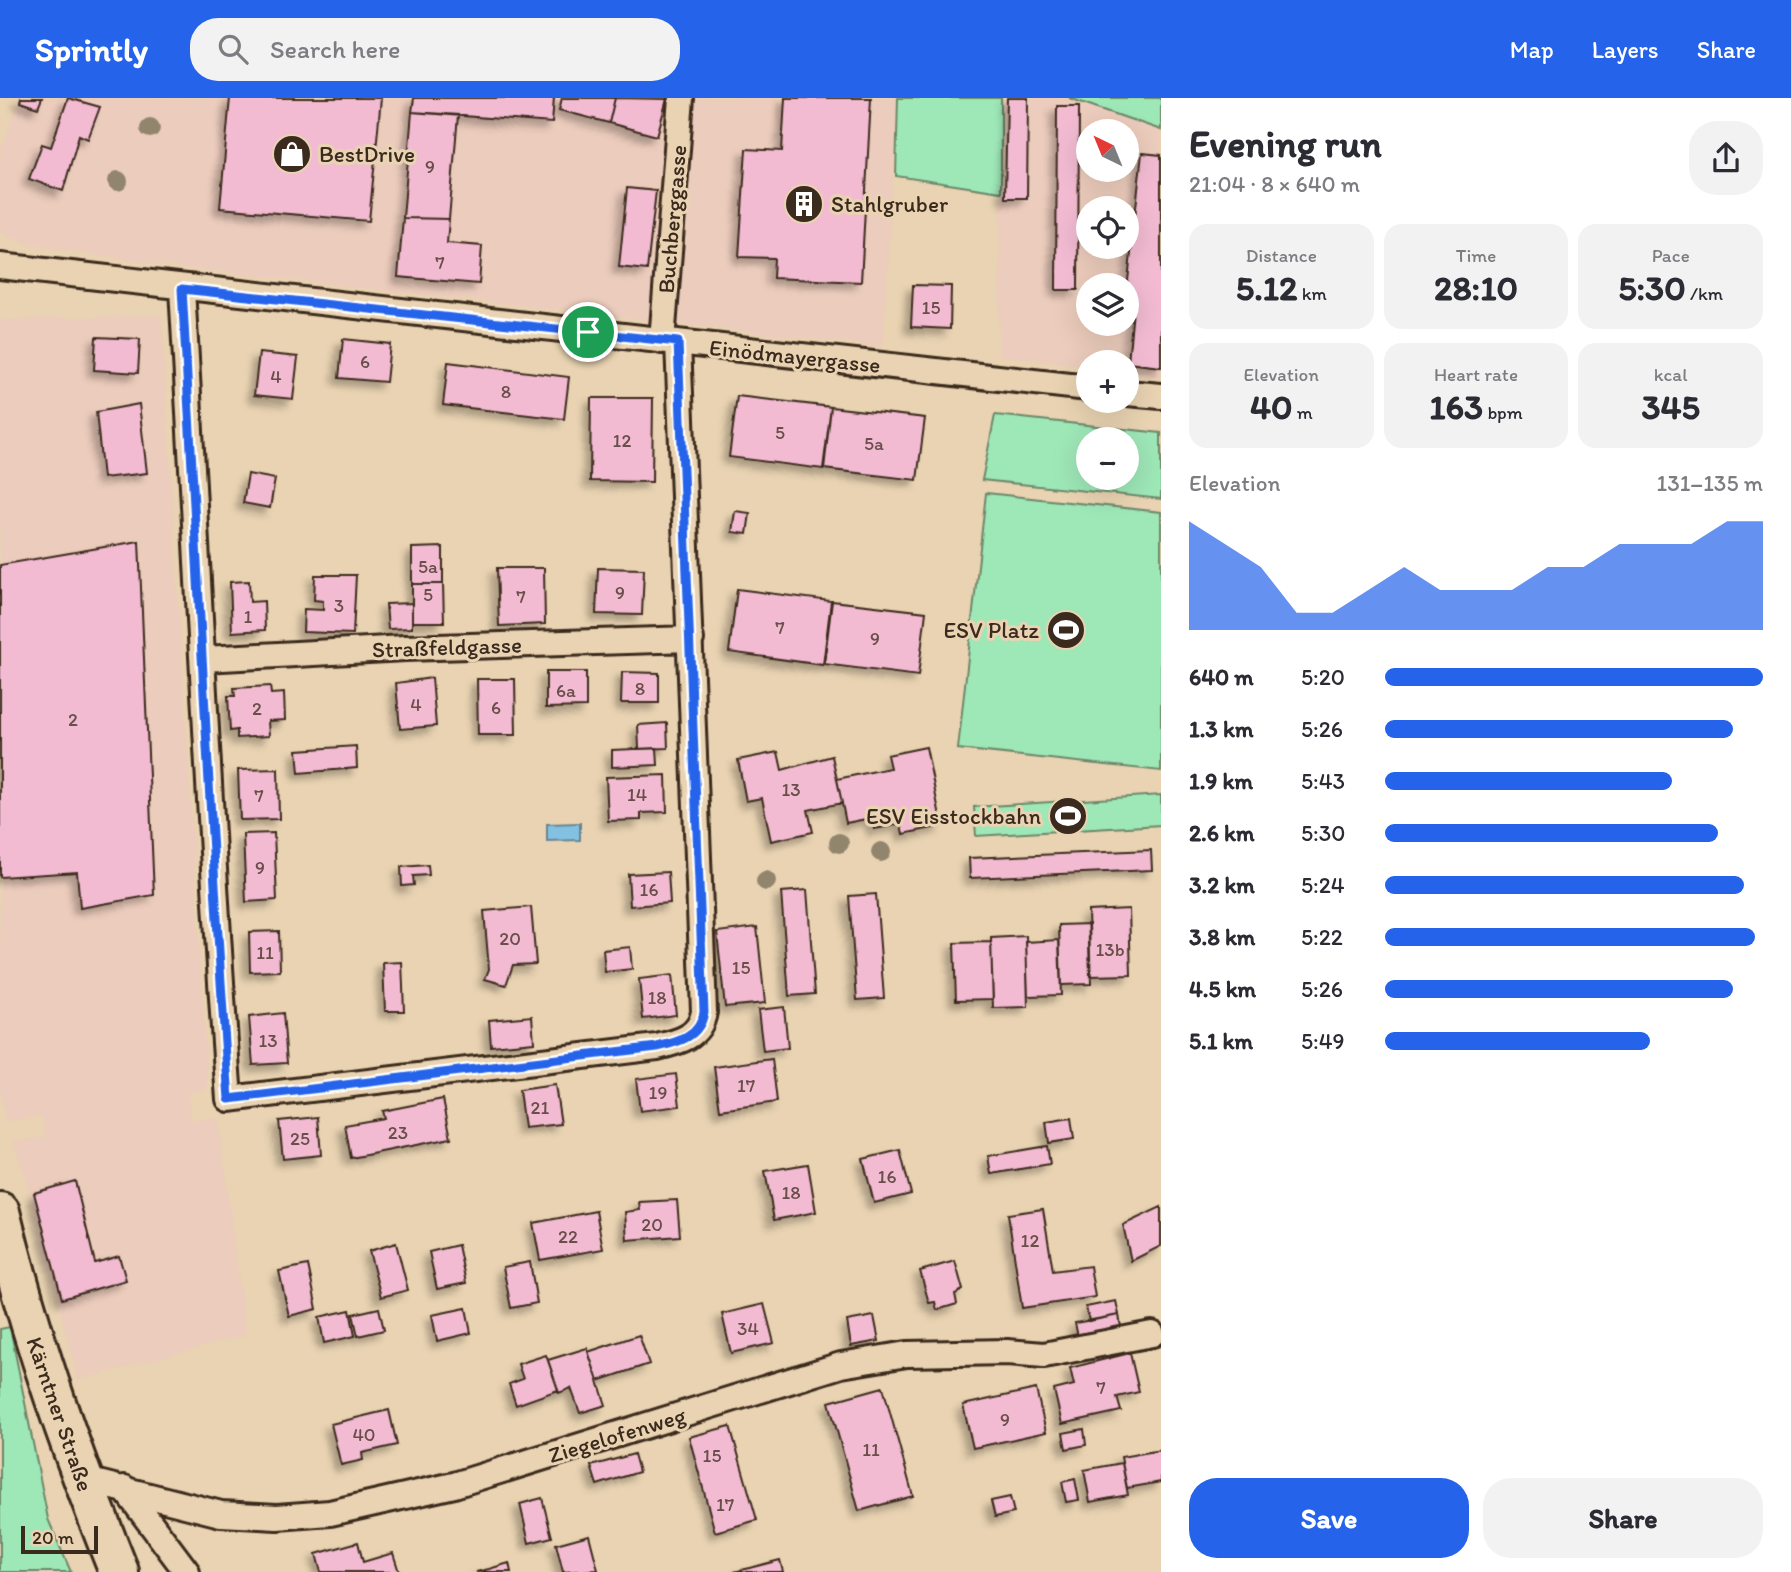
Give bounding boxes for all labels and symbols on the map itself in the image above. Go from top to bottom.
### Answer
north arrow [1076,119,1139,182]
shop icon: BestDrive [271,133,313,175]
place label: BestDrive [319,140,415,168]
street label: Buchberggasse [652,144,692,294]
house number: 9 [425,155,435,178]
building icon: Stahlgruber [783,183,825,225]
place label: Stahlgruber [831,190,948,218]
house number: 7 [435,251,445,274]
house number: 15 [922,296,940,319]
pin [558,302,618,362]
street label: Einödmayergasse [708,333,882,379]
house number: 6 [360,350,370,373]
house number: 4 [270,365,282,388]
house number: 8 [501,380,511,403]
house number: 5 [775,421,785,444]
house number: 12 [613,429,631,452]
house number: 5a [864,432,884,455]
house number: 5a [418,555,438,578]
house number: 9 [615,581,625,604]
house number: 5 [423,583,433,606]
house number: 7 [516,585,526,608]
house number: 3 [334,594,344,617]
house number: 1 [244,605,253,628]
sports icon: ESV Platz [1045,609,1087,651]
house number: 7 [775,616,785,639]
place label: ESV Platz [943,616,1039,644]
house number: 9 [870,627,880,650]
street label: Straßfeldgasse [372,630,522,664]
house number: 8 [635,677,645,700]
house number: 6a [556,679,576,702]
house number: 4 [410,693,422,716]
house number: 6 [491,696,501,719]
house number: 2 [252,697,262,720]
house number: 2 [68,708,78,731]
house number: 13 [781,778,801,801]
house number: 14 [627,783,647,806]
house number: 7 [254,784,264,807]
sports icon: ESV Eisstockbahn [1047,795,1089,837]
place label: ESV Eisstockbahn [866,802,1041,830]
house number: 9 [255,856,265,879]
house number: 16 [640,878,658,901]
house number: 20 [499,927,521,950]
house number: 13b [1095,938,1125,961]
house number: 11 [256,941,274,964]
house number: 15 [732,956,750,979]
house number: 18 [647,986,667,1009]
house number: 13 [258,1029,278,1052]
house number: 17 [737,1074,755,1097]
house number: 19 [649,1081,667,1104]
house number: 21 [531,1096,550,1119]
house number: 23 [388,1121,408,1144]
house number: 25 [290,1127,310,1150]
house number: 16 [878,1165,896,1188]
house number: 18 [781,1181,801,1204]
house number: 20 [641,1213,663,1236]
house number: 22 [558,1225,578,1248]
house number: 12 [1021,1229,1039,1252]
house number: 34 [737,1317,759,1340]
street label: Kärntner Straße [20,1333,100,1495]
house number: 7 [1096,1376,1106,1399]
street label: Ziegelofenweg [545,1401,689,1469]
house number: 9 [1000,1408,1010,1431]
house number: 40 [352,1423,376,1446]
house number: 11 [862,1438,880,1461]
house number: 15 [703,1444,721,1467]
house number: 17 [716,1493,734,1516]
scale bar [21,1523,98,1555]

